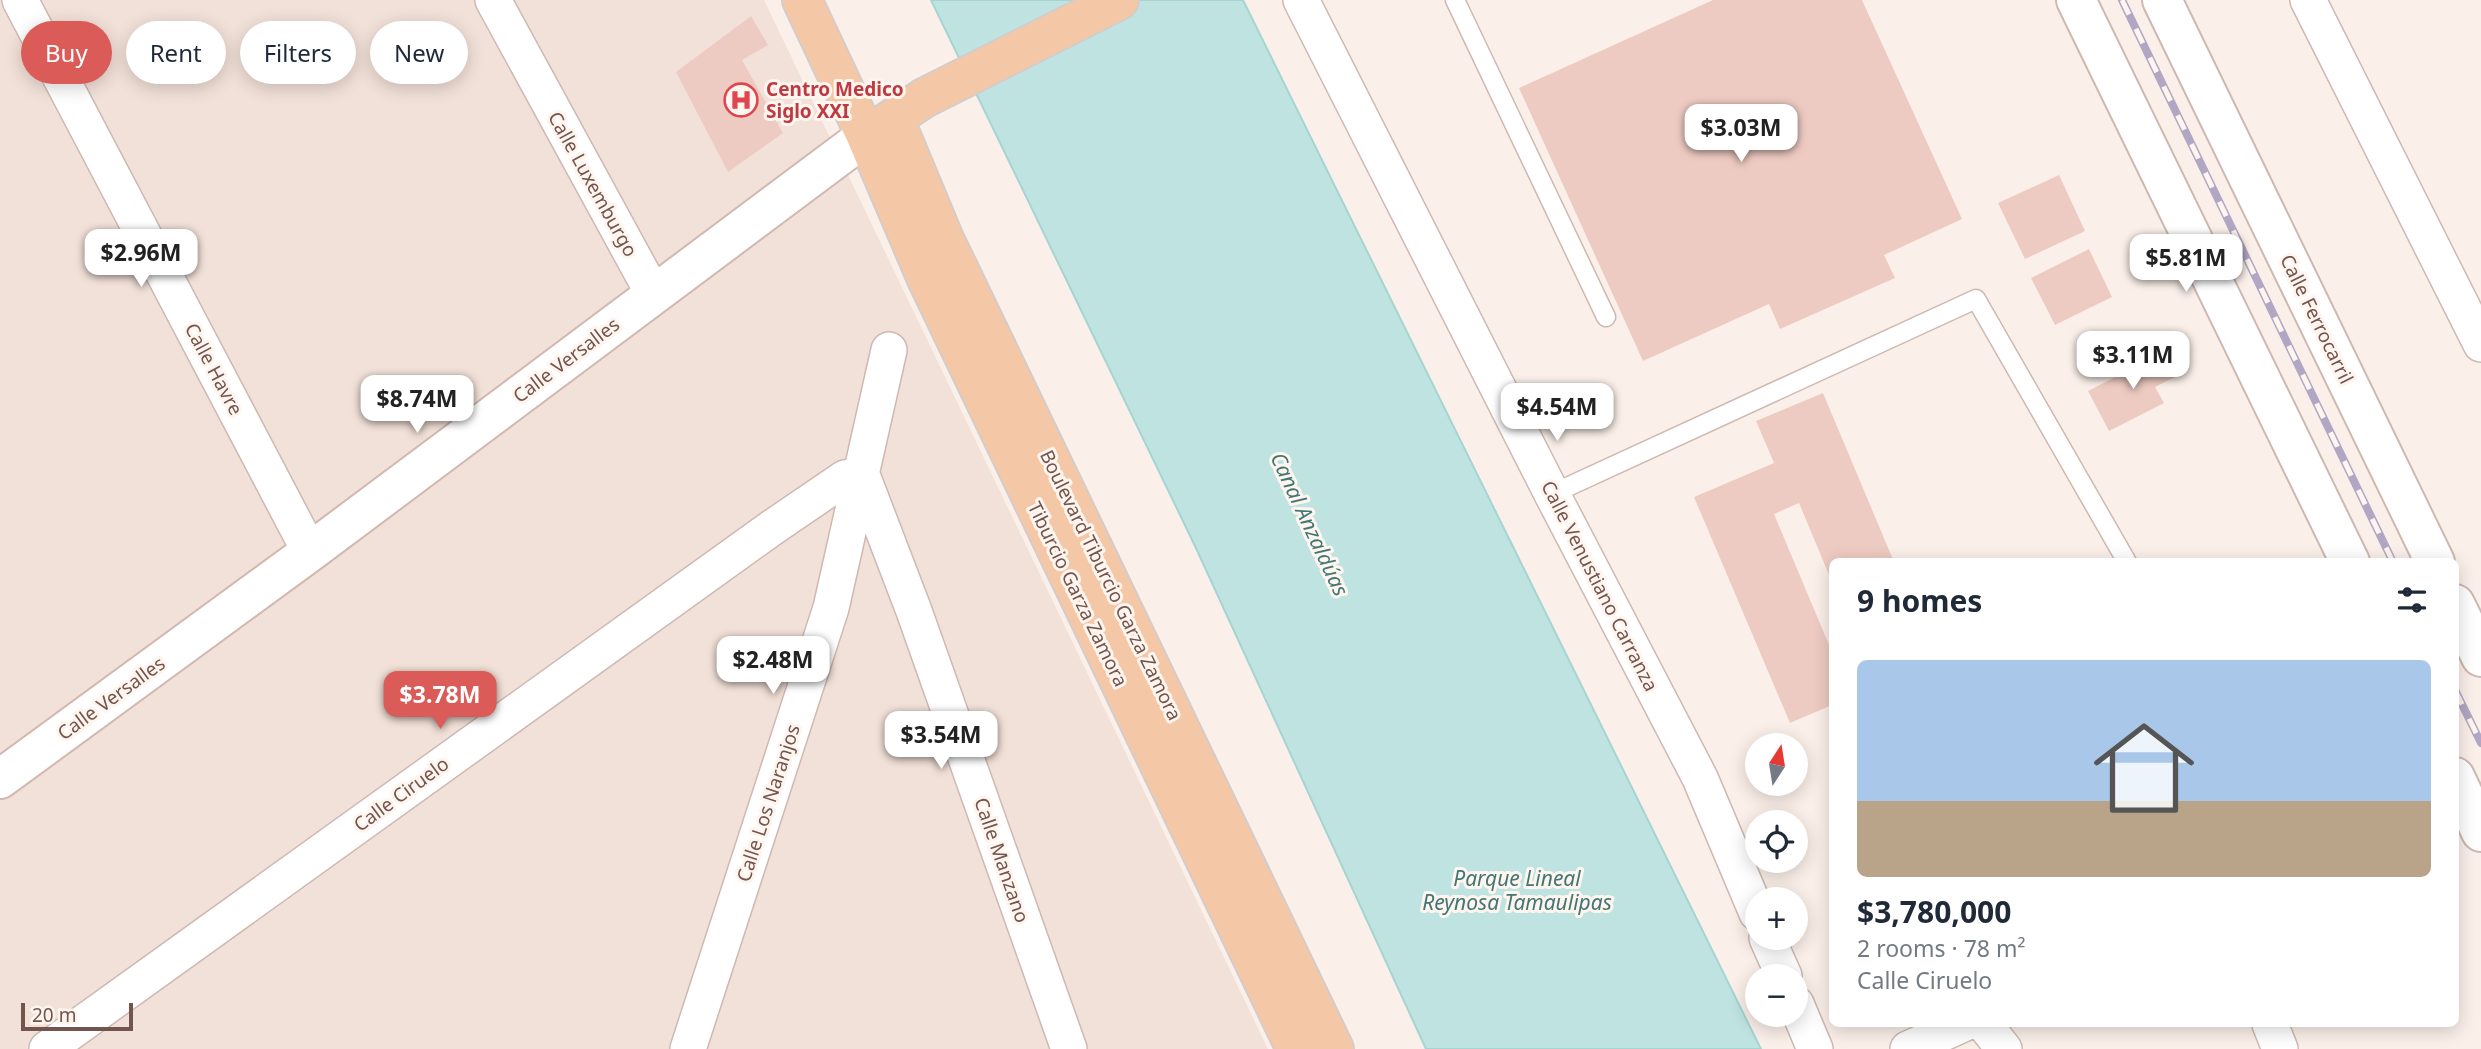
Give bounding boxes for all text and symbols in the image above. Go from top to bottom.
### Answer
chip: Buy [21,21,112,84]
chip: Rent [126,21,226,84]
chip: Filters [240,21,356,84]
chip: New [370,21,468,84]
place label: Centro Medico Siglo XXI [766,76,904,124]
hospital icon: Centro Medico Siglo XXI [722,81,760,119]
pin: $3.03M [1684,104,1798,164]
street label: Calle Luxemburgo [542,107,644,261]
text: $3.03M [1701,111,1781,143]
pin: $2.96M [84,230,198,289]
pin: $5.81M [2129,234,2243,294]
text: $2.96M [101,236,181,268]
text: $5.81M [2146,241,2226,273]
street label: Calle Ferrocarril [2274,250,2360,388]
street label: Calle Versalles [507,311,625,409]
street label: Calle Havre [179,318,249,420]
pin: $3.11M [2076,332,2190,391]
text: $3.11M [2093,338,2173,370]
pin: $8.74M [360,376,474,435]
text: $8.74M [377,382,457,414]
pin: $4.54M [1500,384,1614,443]
text: $4.54M [1517,390,1597,422]
street label: Boulevard Tiburcio Garza Zamora [1035,446,1187,724]
water label: Canal Anzaldúas [1265,448,1355,600]
street label: Calle Venustiano Carranza [1536,476,1664,696]
street label: Tiburcio Garza Zamora [1023,498,1133,690]
text: 9 homes [1857,580,1982,621]
icon: filters [2393,581,2431,619]
pin: $2.48M [716,636,830,696]
text: $2.48M [733,643,813,675]
street label: Calle Versalles [52,650,170,746]
pin: $3.78M [383,672,497,731]
text: $3.78M [400,678,480,710]
icon: home [2081,705,2207,831]
pin: $3.54M [884,712,998,771]
text: $3.54M [901,718,981,750]
street label: Calle Los Naranjos [730,721,806,885]
north arrow [1745,733,1808,796]
map controls [1745,733,1808,1027]
street label: Calle Ciruelo [348,751,454,837]
street label: Calle Manzano [968,794,1036,926]
button: locate [1745,810,1808,873]
water label: Parque Lineal Reynosa Tamaulipas [1422,864,1612,916]
button: + [1745,887,1808,950]
text: $3,780,000 [1857,891,2011,932]
text: 2 rooms · 78 m² [1857,932,2026,964]
button: − [1745,964,1808,1027]
text: Calle Ciruelo [1857,964,1992,996]
scale bar [21,1000,133,1032]
text: 20 m [32,1002,76,1028]

